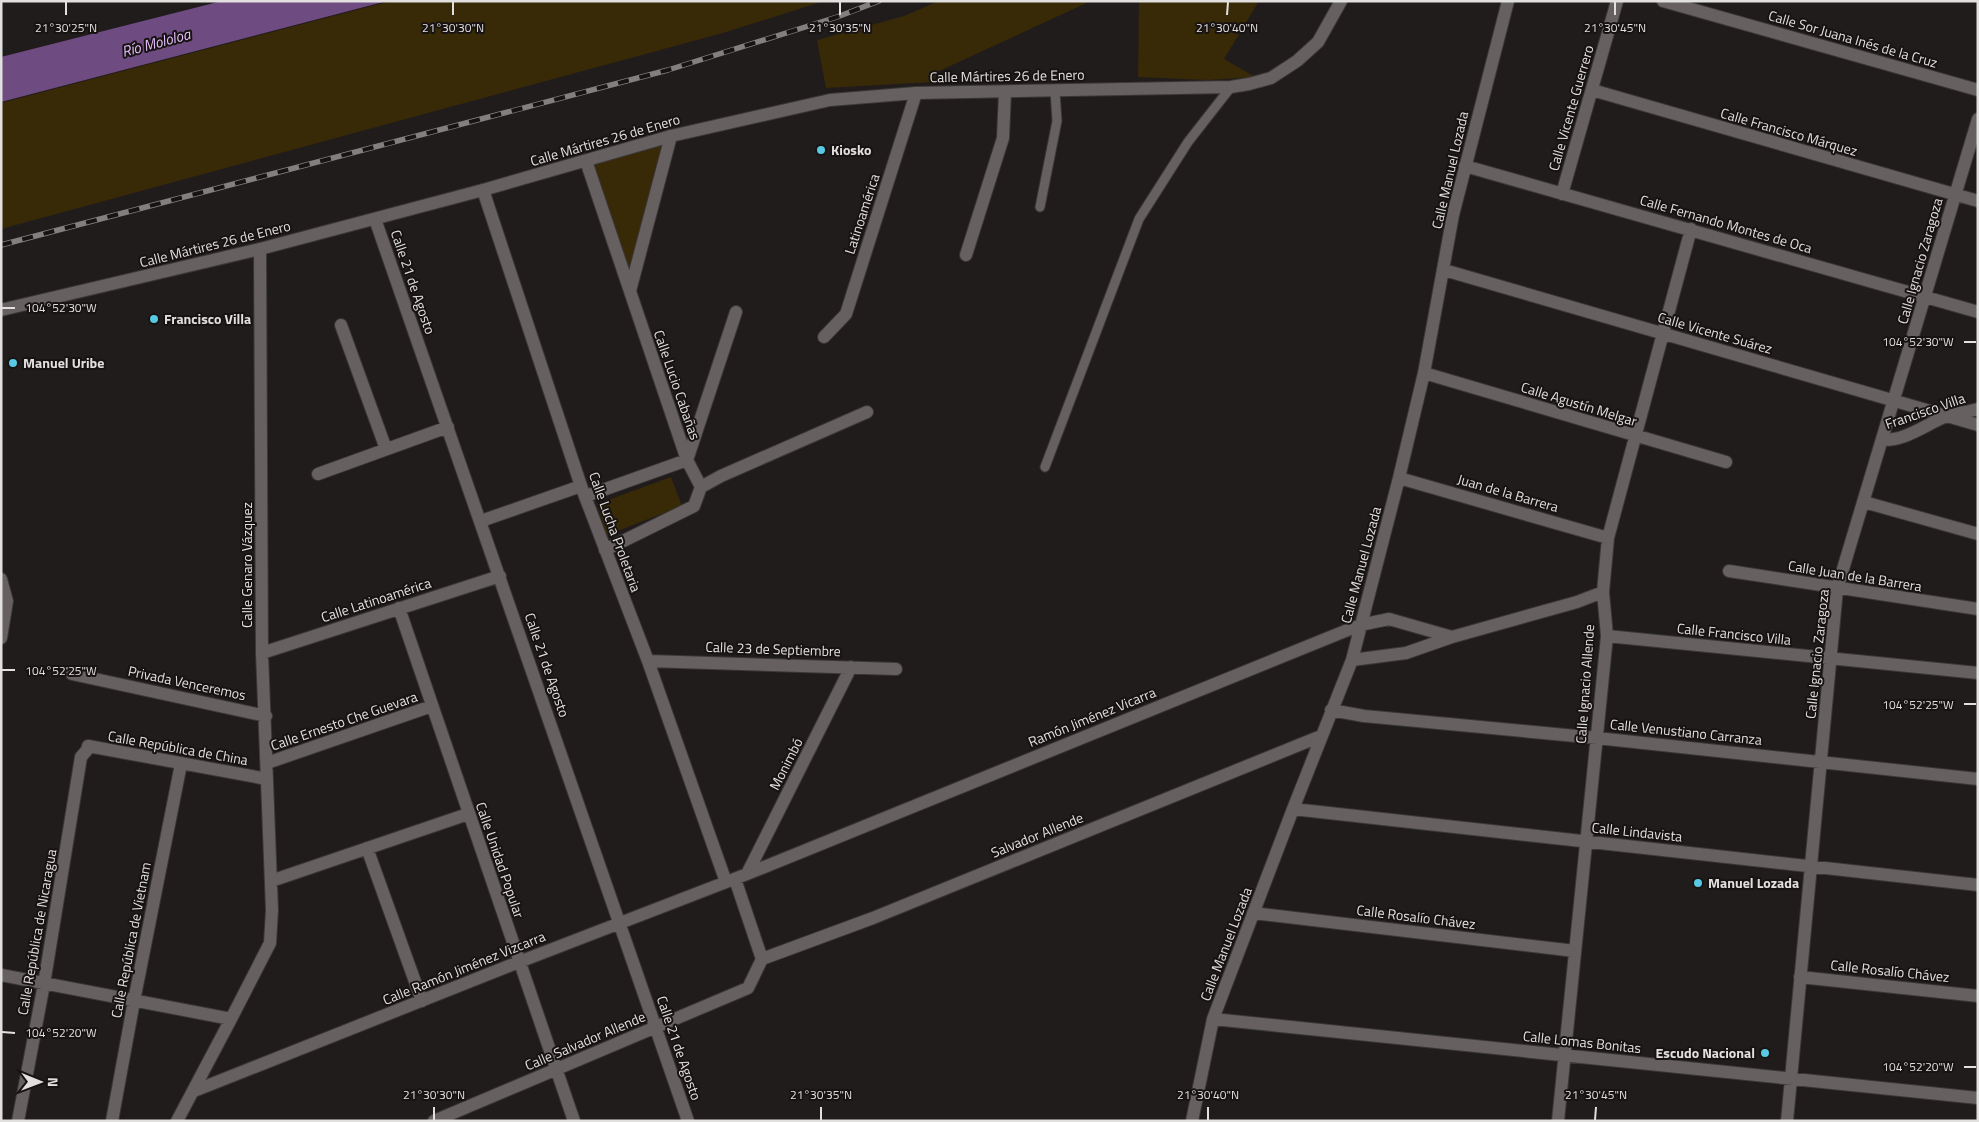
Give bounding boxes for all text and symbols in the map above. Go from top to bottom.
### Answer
street label: Calle Sor Juana Inés de la Cruz [1766,4,1940,73]
text: 21°30'25"N [35,18,97,37]
text: 21°30'30"N [422,18,484,37]
text: 21°30'35"N [809,18,871,37]
text: 21°30'40"N [1196,18,1258,37]
text: 21°30'45"N [1584,18,1646,37]
water label: Río Mololoa [119,22,194,63]
street label: Calle Vicente Guerrero [1543,43,1599,173]
street label: Calle Mártires 26 de Enero [929,64,1085,87]
street label: Calle Francisco Márquez [1718,102,1860,161]
street label: Calle Mártires 26 de Enero [527,108,682,171]
street label: Calle Manuel Lozada [1426,109,1473,231]
place label: Kiosko [831,139,872,160]
marker: Kiosko [815,144,827,156]
street label: Latinoamérica [839,171,884,257]
street label: Calle Fernando Montes de Oca [1638,189,1815,258]
street label: Calle Ignacio Zaragoza [1891,195,1948,326]
street label: Calle Mártires 26 de Enero [137,215,293,272]
street label: Calle 21 de Agosto [386,227,441,337]
text: 104°52'30"W [25,298,97,317]
street label: Calle Vicente Suárez [1655,306,1775,359]
place label: Francisco Villa [164,308,251,329]
marker: Francisco Villa [148,313,160,325]
street label: Calle Lucio Cabañas [649,327,706,443]
text: 104°52'30"W [1882,332,1954,351]
place label: Manuel Uribe [23,352,104,373]
marker: Manuel Uribe [7,357,19,369]
street label: Calle Agustín Melgar [1519,376,1640,431]
street label: Francisco Villa [1882,387,1968,434]
street label: Juan de la Barrera [1455,468,1561,517]
street label: Calle Lucha Proletaria [584,469,647,595]
street label: Calle Genaro Vázquez [236,502,257,628]
street label: Calle Manuel Lozada [1335,504,1386,626]
street label: Calle Juan de la Barrera [1787,555,1924,596]
street label: Calle Latinoamérica [318,572,434,627]
street label: Calle Ignacio Zaragoza [1799,588,1834,720]
street label: Calle 21 de Agosto [520,610,575,720]
street label: Calle Francisco Villa [1676,617,1792,650]
street label: Calle Ignacio Allende [1570,623,1599,744]
street label: Calle 23 de Septiembre [705,636,841,661]
street label: Privada Venceremos [126,660,248,705]
text: 104°52'25"W [25,661,97,680]
street label: Ramón Jiménez Vicarra [1025,681,1159,752]
street label: Calle Ernesto Che Guevara [268,686,420,756]
text: 104°52'25"W [1882,695,1954,714]
street label: Calle Venustiano Carranza [1609,713,1763,750]
street label: Calle República de China [106,725,250,770]
street label: Monimbó [763,734,808,794]
street label: Calle Unidad Popular [471,799,530,921]
street label: Salvador Allende [987,806,1086,863]
street label: Calle Lindavista [1591,816,1683,847]
street label: Calle República de Nicaragua [12,847,61,1017]
street label: Calle República de Vietnam [105,860,156,1020]
place label: Manuel Lozada [1708,872,1799,893]
marker: Manuel Lozada [1692,877,1704,889]
street label: Calle Manuel Lozada [1194,884,1257,1004]
street label: Calle Rosalío Chávez [1355,899,1477,934]
street label: Calle Ramón Jiménez Vizcarra [379,925,548,1010]
street label: Calle Rosalío Chávez [1830,954,1951,987]
street label: Calle 21 de Agosto [652,993,707,1103]
street label: Calle Salvador Allende [521,1006,648,1075]
text: 104°52'20"W [25,1023,97,1042]
street label: Calle Lomas Bonitas [1522,1025,1642,1058]
place label: Escudo Nacional [1656,1042,1755,1063]
marker: Escudo Nacional [1759,1047,1771,1059]
north arrow [15,1057,65,1107]
text: 104°52'20"W [1882,1057,1954,1076]
text: N [43,1077,64,1087]
text: 21°30'30"N [403,1085,465,1104]
text: 21°30'35"N [790,1085,852,1104]
text: 21°30'40"N [1177,1085,1239,1104]
text: 21°30'45"N [1565,1085,1627,1104]

